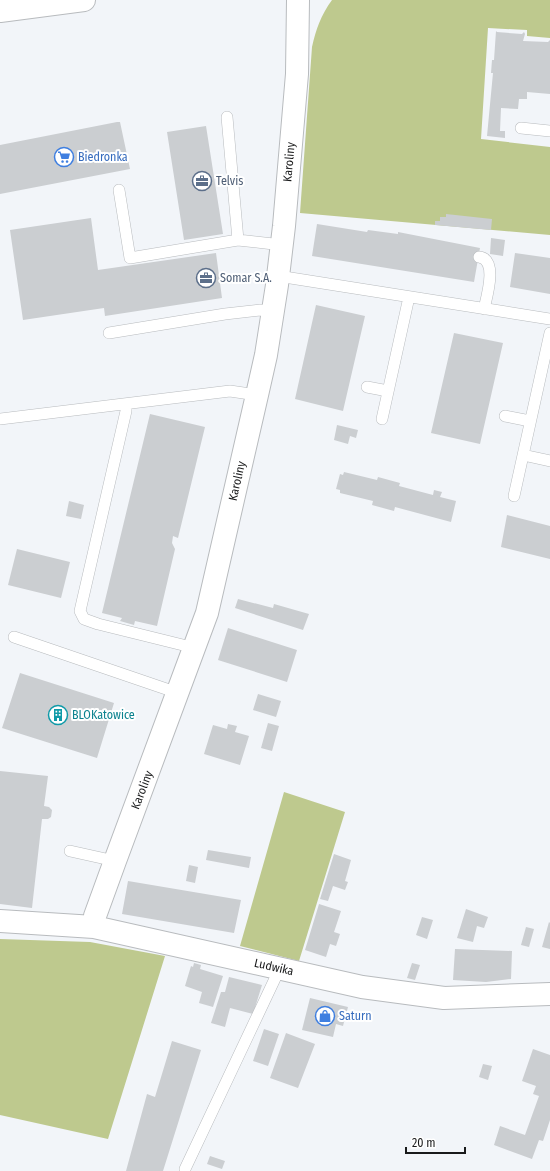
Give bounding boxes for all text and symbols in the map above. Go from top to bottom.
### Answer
street label: Karoliny [280,141,298,183]
supermarket icon: Biedronka [53,146,75,168]
place label: Biedronka [78,150,128,164]
office icon: Telvis [191,170,213,192]
place label: Telvis [216,174,243,188]
office icon: Somar S.A. [195,267,217,289]
place label: Somar S.A. [220,271,272,285]
street label: Karoliny [226,459,248,502]
building icon: BLOKatowice [47,704,69,726]
place label: BLOKatowice [72,708,135,722]
street label: Karoliny [128,768,156,811]
street label: Ludwika [253,956,295,978]
shop icon: Saturn [314,1005,336,1027]
place label: Saturn [339,1009,372,1023]
scale bar [406,1129,465,1155]
text: 20 m [412,1136,436,1150]

